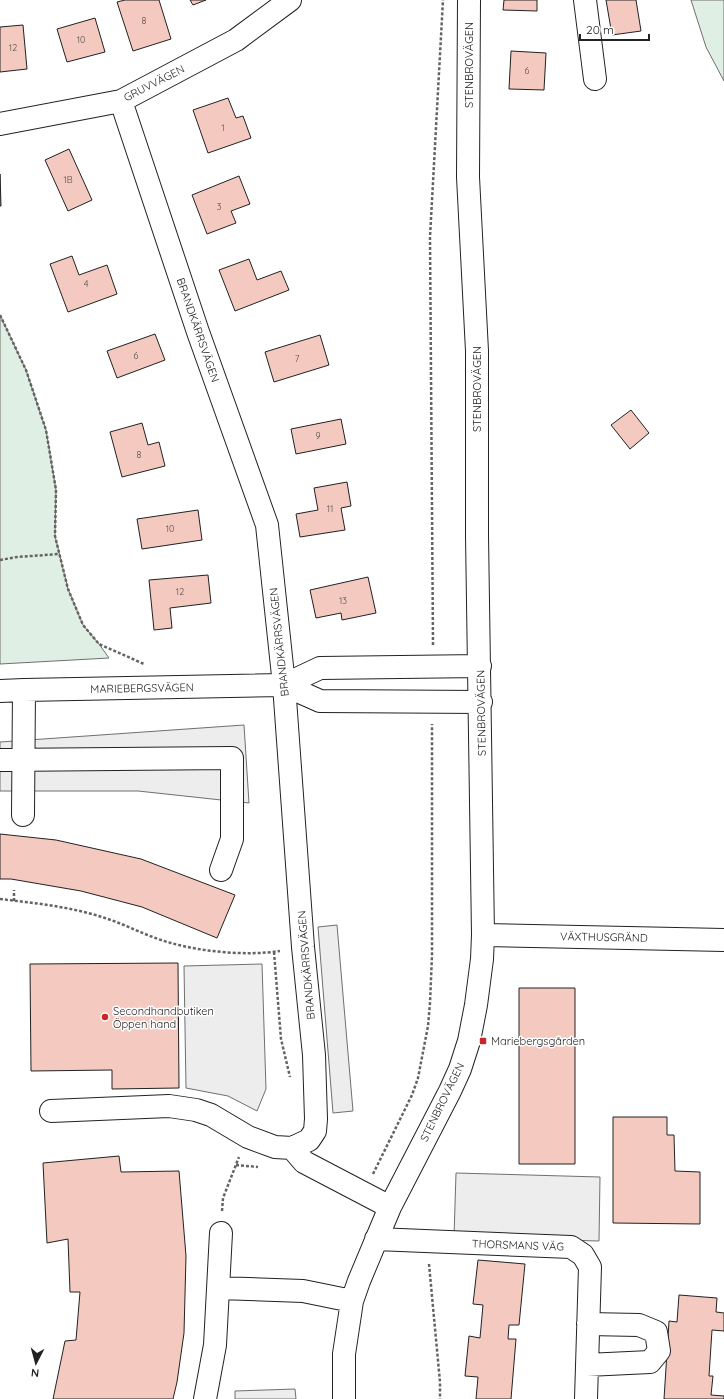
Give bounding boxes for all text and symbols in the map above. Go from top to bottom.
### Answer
house number: 8 [142,15,147,26]
scale bar [580,16,649,42]
street label: STENBROVÄGEN [462,22,476,108]
text: 20 m [586,22,614,37]
house number: 10 [77,34,85,45]
house number: 12 [9,42,17,53]
street label: GRUVVÄGEN [121,62,187,104]
house number: 6 [525,65,530,76]
house number: 1 [221,122,225,133]
house number: 1B [63,174,73,185]
house number: 3 [217,201,222,212]
street label: BRANDKÄRRSVÄGEN [174,276,222,384]
house number: 4 [84,278,89,289]
street label: STENBROVÄGEN [470,346,484,432]
house number: 6 [134,350,139,361]
house number: 7 [295,353,300,364]
house number: 9 [315,430,321,441]
house number: 8 [137,449,142,460]
house number: 11 [327,503,333,514]
house number: 10 [166,523,174,534]
house number: 12 [176,586,184,597]
street label: BRANDKÄRRSVÄGEN [266,587,292,697]
house number: 13 [339,595,347,606]
street label: STENBROVÄGEN [473,670,489,756]
street label: MARIEBERGSVÄGEN [90,680,194,696]
street label: BRANDKÄRRSVÄGEN [294,910,318,1020]
street label: VÄXTHUSGRÄND [560,929,648,945]
place label: Secondhandbutiken Öppen hand [113,1004,214,1031]
marker: Secondhandbutiken Öppen hand [100,1012,110,1022]
place label: Mariebergsgården [491,1034,585,1048]
marker: Mariebergsgården [478,1036,488,1046]
street label: STENBROVÄGEN [417,1060,467,1144]
street label: THORSMANS VÄG [472,1236,564,1254]
north arrow [16,1343,56,1383]
text: N [30,1366,40,1380]

